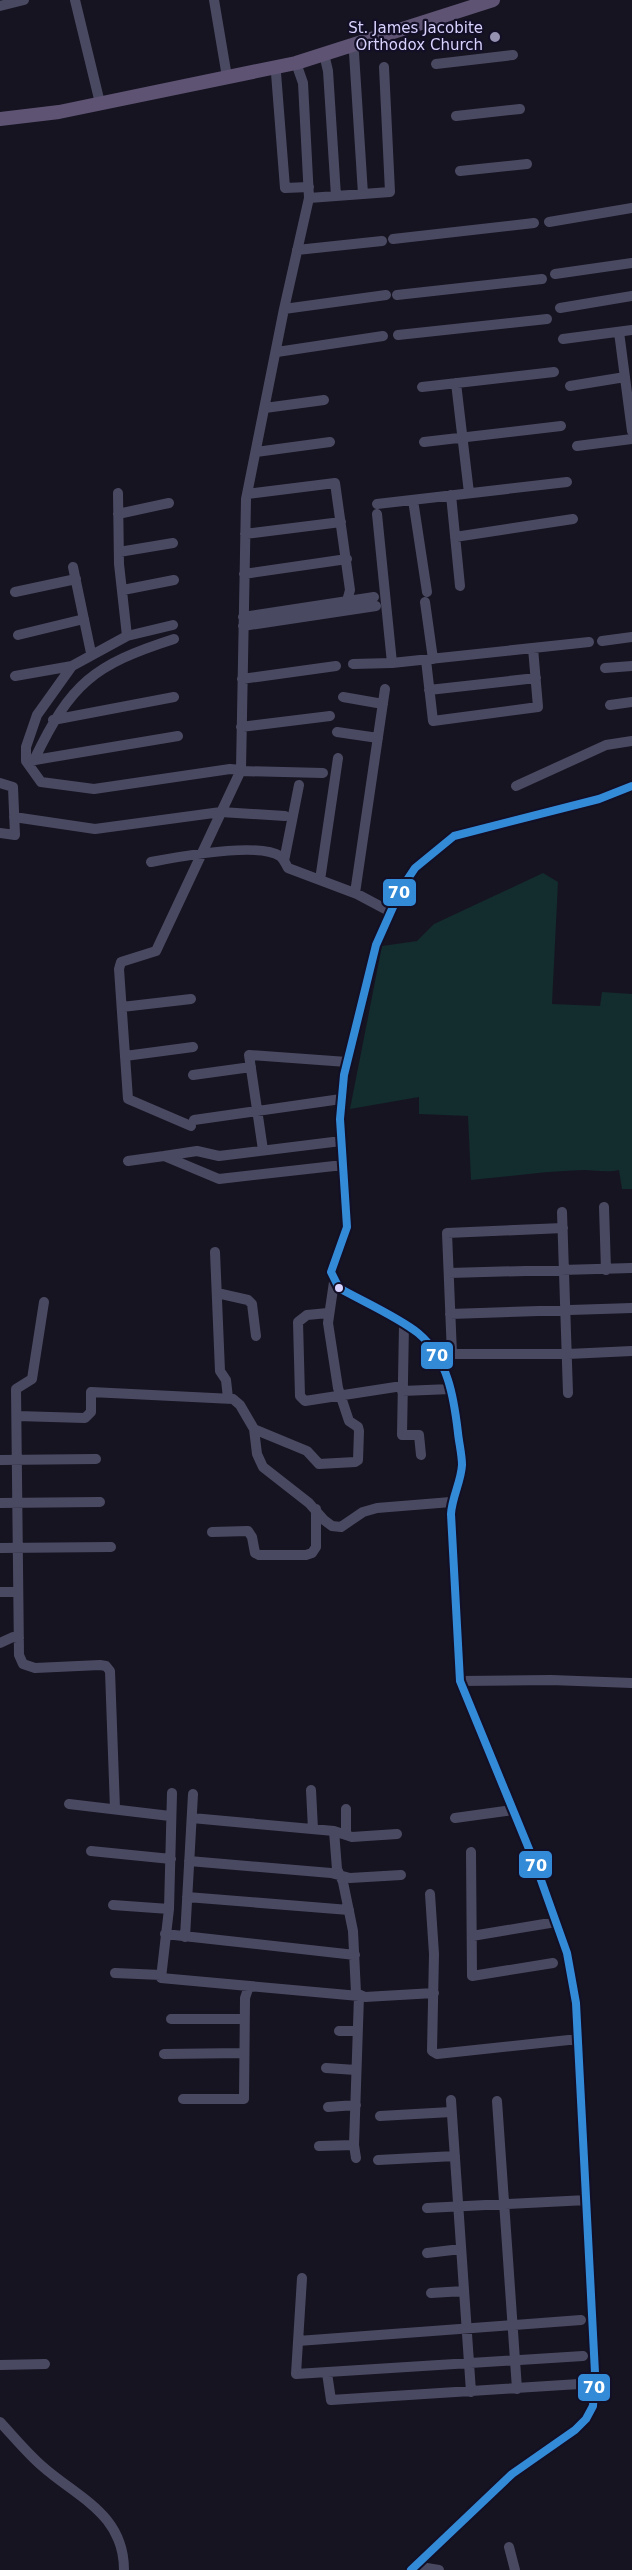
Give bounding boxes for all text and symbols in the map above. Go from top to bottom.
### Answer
place label: St. James Jacobite Orthodox Church [348,19,483,54]
marker: St. James Jacobite Orthodox Church [488,30,502,44]
line badge: 70 [382,878,417,907]
text: 70 [388,883,410,902]
unlabelled marker [333,1282,345,1294]
line badge: 70 [420,1341,454,1370]
text: 70 [426,1346,448,1365]
line badge: 70 [518,1850,553,1879]
text: 70 [525,1856,547,1875]
line badge: 70 [577,2373,611,2402]
text: 70 [583,2378,605,2397]

